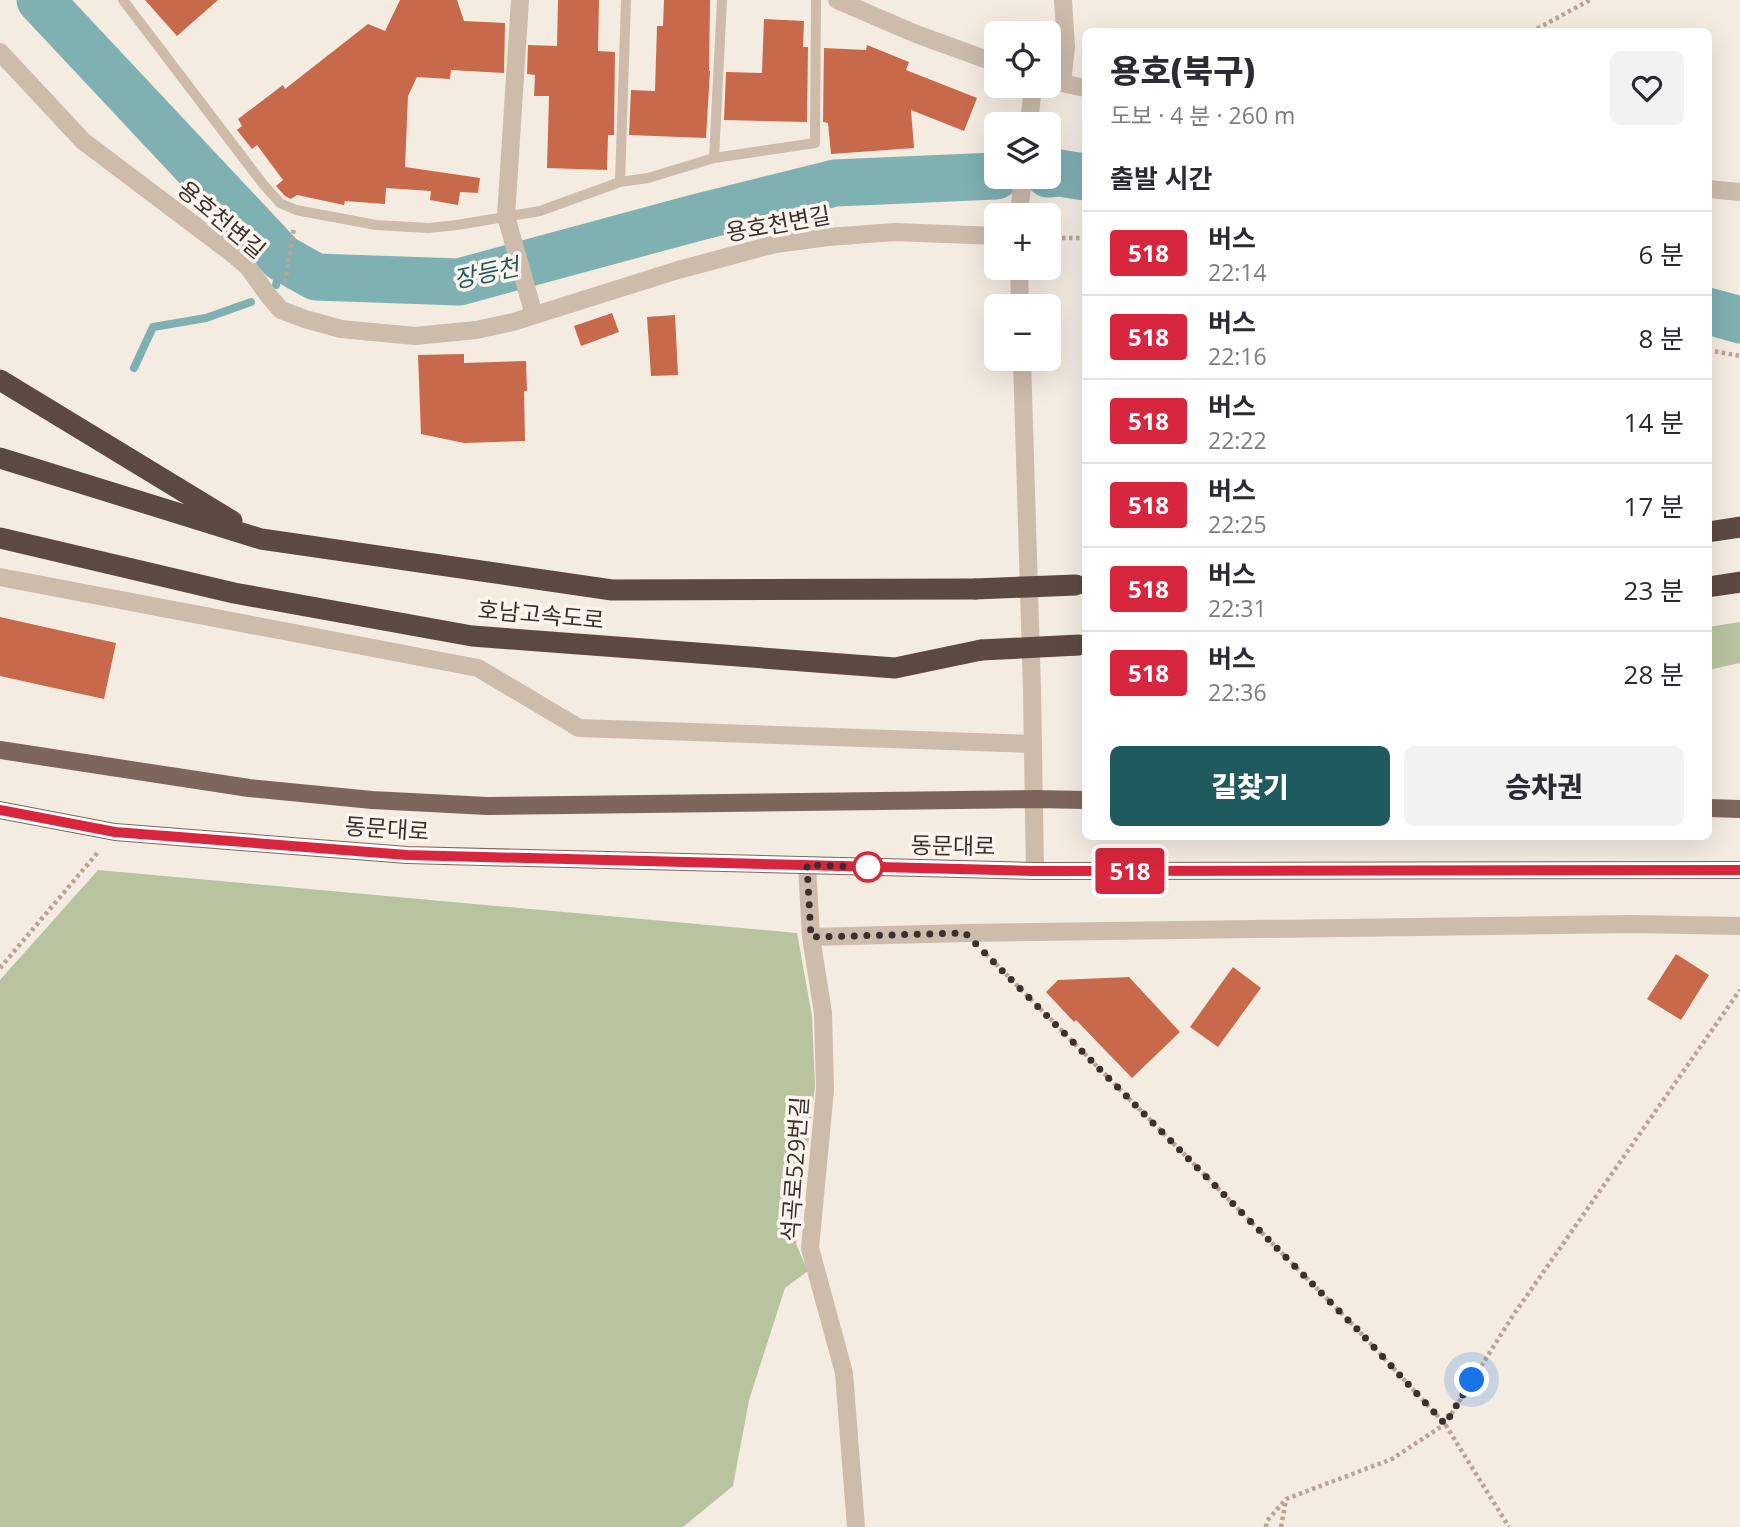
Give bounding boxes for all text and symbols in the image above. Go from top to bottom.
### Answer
map controls [984,21,1061,371]
button: locate [984,21,1061,98]
text: 용호(북구) [1110,48,1255,93]
button: heart [1610,51,1684,125]
text: 도보 · 4 분 · 260 m [1110,99,1295,131]
button: layers [984,112,1061,189]
text: 출발 시간 [1110,160,1212,196]
street label: 용호천변길 [171,173,273,265]
street label: 용호천변길 [723,198,833,248]
button: + [984,203,1061,280]
text: 버스 [1208,220,1256,256]
text: 518 [1128,236,1169,269]
text: 6 분 [1638,236,1684,272]
water label: 장등천 [450,248,525,295]
text: 22:14 [1208,256,1267,288]
button: − [984,294,1061,371]
text: 버스 [1208,304,1256,340]
text: 518 [1128,320,1169,353]
text: 8 분 [1638,320,1684,356]
text: 22:16 [1208,340,1267,372]
text: 버스 [1208,388,1256,424]
text: 518 [1128,404,1169,437]
text: 14 분 [1624,404,1684,440]
text: 22:22 [1208,424,1267,456]
text: 버스 [1208,472,1256,508]
text: 518 [1128,488,1169,521]
text: 17 분 [1624,488,1684,524]
text: 22:25 [1208,508,1267,540]
text: 버스 [1208,556,1256,592]
text: 518 [1128,572,1169,605]
text: 23 분 [1624,572,1684,608]
text: 22:31 [1208,592,1267,624]
street label: 호남고속도로 [476,593,606,635]
text: 버스 [1208,640,1256,676]
text: 518 [1128,656,1169,689]
text: 28 분 [1624,656,1684,692]
text: 22:36 [1208,676,1267,708]
button: 길찾기 [1110,746,1390,826]
button: 승차권 [1404,746,1684,826]
street label: 동문대로 [344,809,430,847]
street label: 동문대로 [910,828,996,862]
line badge: 518 [1090,848,1170,894]
unlabelled marker [853,852,883,882]
text: 518 [1109,854,1151,887]
street label: 석곡로529번길 [773,1095,815,1243]
your location [1454,1362,1489,1397]

